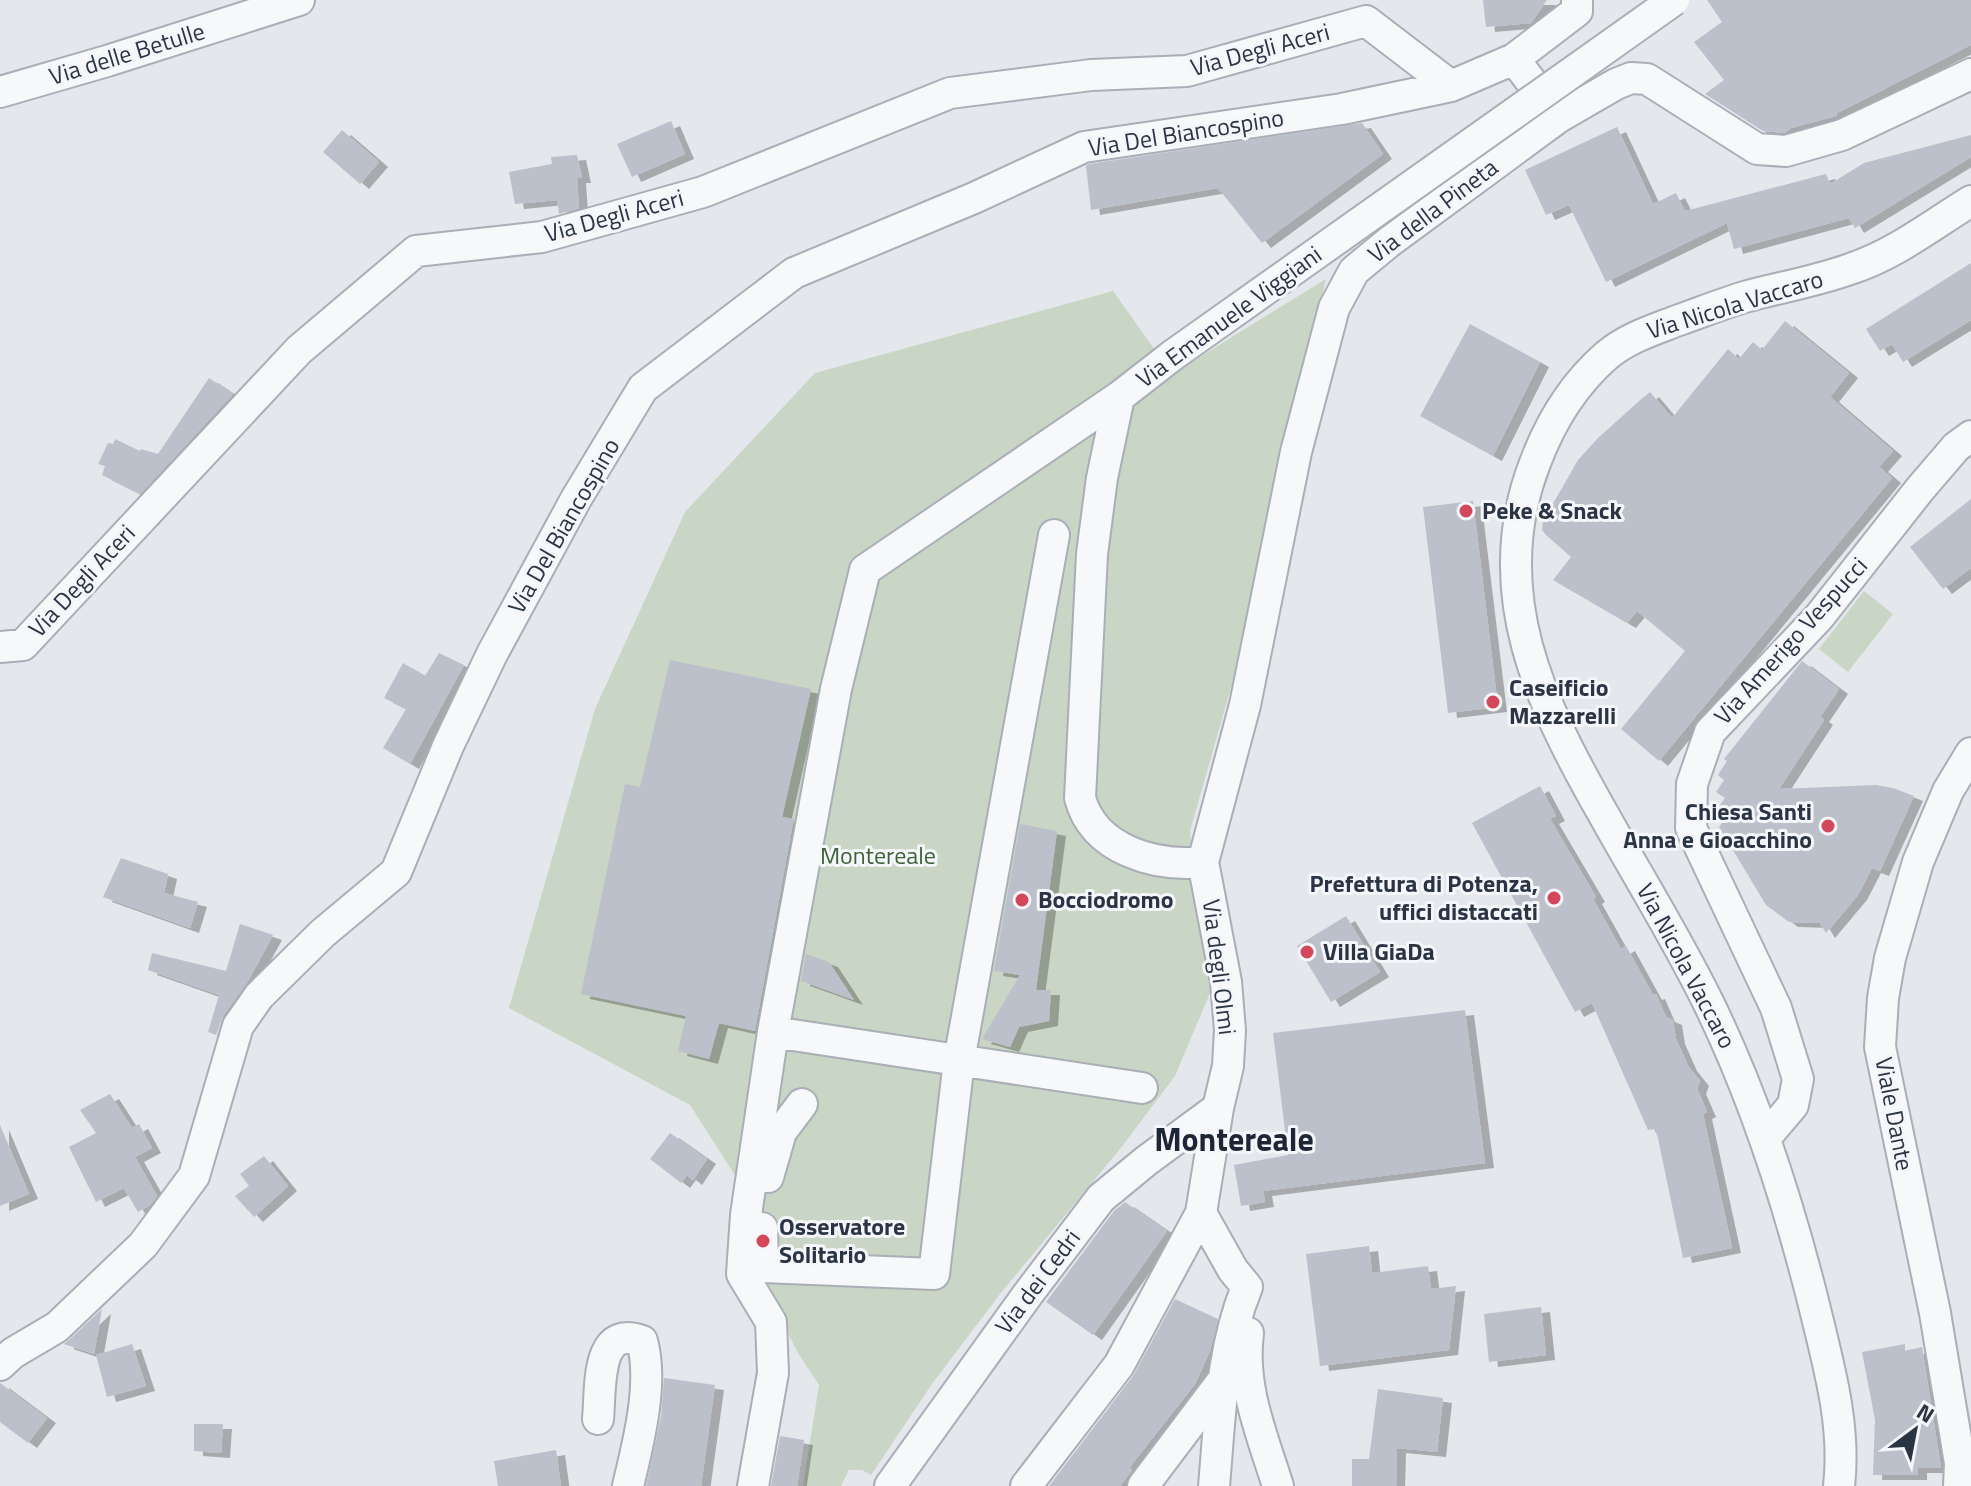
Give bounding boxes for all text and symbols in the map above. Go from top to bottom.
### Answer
street label: Via delle Betulle [44,12,209,94]
street label: Via Degli Aceri [1186,13,1333,85]
street label: Via Del Biancospino [1085,99,1286,165]
street label: Via della Pineta [1360,149,1505,271]
street label: Via Degli Aceri [540,179,687,251]
street label: Via Emanuele Viggiani [1128,236,1329,396]
street label: Via Nicola Vaccaro [1642,260,1827,348]
street label: Via Del Biancospino [498,431,628,620]
place label: Peke & Snack [1482,492,1622,528]
marker: Peke & Snack [1457,502,1475,520]
street label: Via Degli Aceri [19,516,143,645]
street label: Via Amerigo Vespucci [1705,548,1875,732]
place label: Caseificio Mazzarelli [1509,669,1616,733]
marker: Caseificio Mazzarelli [1484,693,1502,711]
place label: Chiesa Santi Anna e Gioacchino [1623,793,1812,857]
marker: Chiesa Santi Anna e Gioacchino [1819,817,1837,835]
park label: Montereale [820,837,936,873]
place label: Prefettura di Potenza, uffici distaccati [1309,865,1538,929]
street label: Via Nicola Vaccaro [1628,876,1746,1055]
place label: Bocciodromo [1038,881,1173,917]
marker: Prefettura di Potenza, uffici distaccati [1545,889,1563,907]
marker: Bocciodromo [1013,891,1031,909]
street label: Via degli Olmi [1194,897,1246,1037]
place label: Villa GiaDa [1323,933,1435,969]
marker: Villa GiaDa [1298,943,1316,961]
street label: Viale Dante [1866,1054,1924,1174]
district label: Montereale [1154,1115,1314,1163]
place label: Osservatore Solitario [779,1208,905,1272]
street label: Via dei Cedri [986,1221,1089,1341]
marker: Osservatore Solitario [754,1232,772,1250]
north arrow [1875,1390,1955,1470]
text: N [1910,1395,1941,1431]

